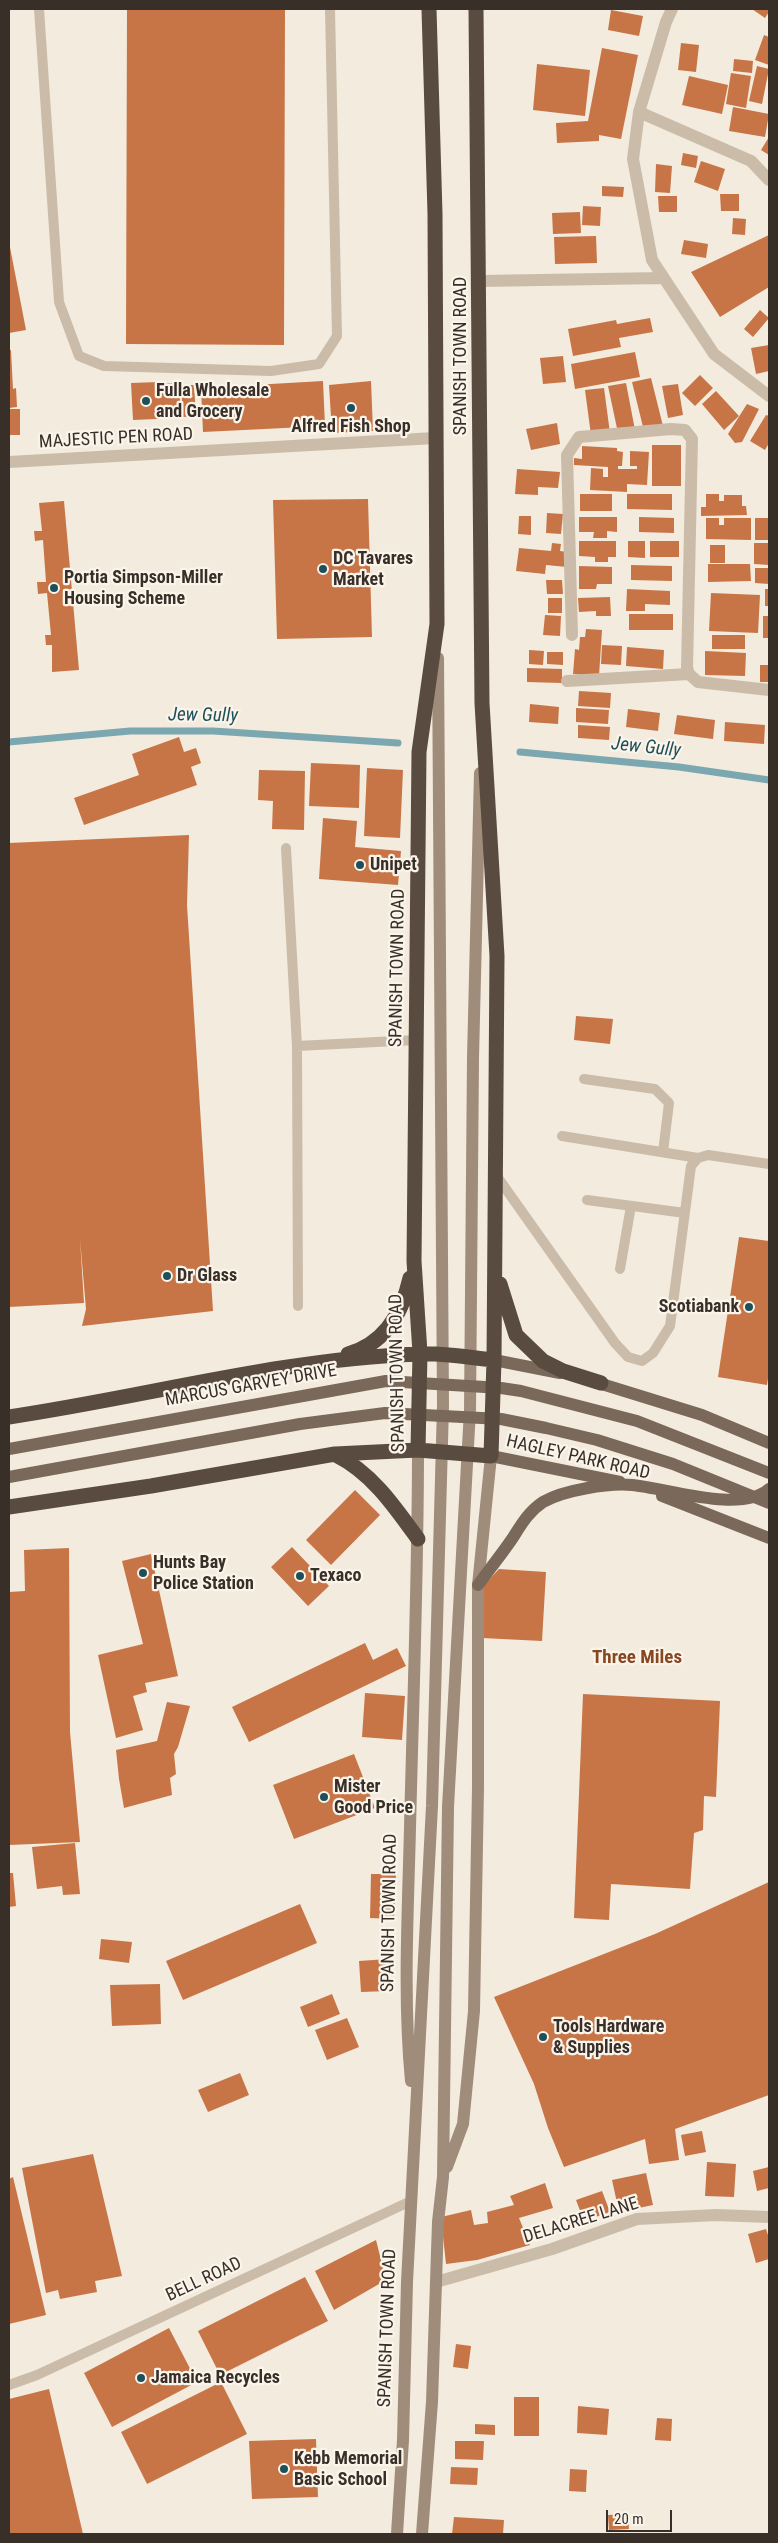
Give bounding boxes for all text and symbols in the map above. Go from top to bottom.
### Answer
street label: SPANISH TOWN ROAD [450,277,472,435]
place label: Fulla Wholesale and Grocery [156,380,269,422]
marker: Fulla Wholesale and Grocery [140,395,152,407]
marker: Alfred Fish Shop [345,402,357,414]
place label: Alfred Fish Shop [291,416,411,438]
street label: MAJESTIC PEN ROAD [38,424,194,454]
place label: DC Tavares Market [333,548,413,590]
marker: DC Tavares Market [317,563,329,575]
place label: Portia Simpson-Miller Housing Scheme [64,567,223,610]
marker: Portia Simpson-Miller Housing Scheme [48,582,60,594]
water label: Jew Gully [168,704,238,728]
water label: Jew Gully [610,733,682,763]
place label: Unipet [370,854,417,876]
marker: Unipet [354,859,366,871]
street label: SPANISH TOWN ROAD [386,889,410,1047]
place label: Dr Glass [177,1265,237,1287]
marker: Dr Glass [161,1270,173,1282]
street label: SPANISH TOWN ROAD [386,1294,410,1452]
place label: Scotiabank [659,1296,739,1318]
marker: Scotiabank [743,1301,755,1313]
street label: MARCUS GARVEY DRIVE [164,1360,338,1412]
street label: HAGLEY PARK ROAD [504,1431,652,1485]
place label: Hunts Bay Police Station [153,1552,254,1595]
place label: Texaco [310,1565,361,1587]
marker: Hunts Bay Police Station [137,1567,149,1579]
marker: Texaco [294,1570,306,1582]
district label: Three Miles [592,1647,682,1669]
place label: Mister Good Price [334,1776,413,1818]
marker: Mister Good Price [318,1791,330,1803]
street label: SPANISH TOWN ROAD [378,1834,402,1992]
place label: Tools Hardware & Supplies [553,2016,664,2058]
marker: Tools Hardware & Supplies [537,2031,549,2043]
street label: DELACREE LANE [521,2193,641,2249]
street label: SPANISH TOWN ROAD [374,2248,402,2408]
street label: BELL ROAD [163,2253,245,2307]
place label: Jamaica Recycles [151,2367,280,2389]
marker: Jamaica Recycles [135,2372,147,2384]
place label: Kebb Memorial Basic School [294,2448,402,2490]
marker: Kebb Memorial Basic School [278,2463,290,2475]
scale bar [608,2500,674,2532]
text: 20 m [614,2510,644,2528]

